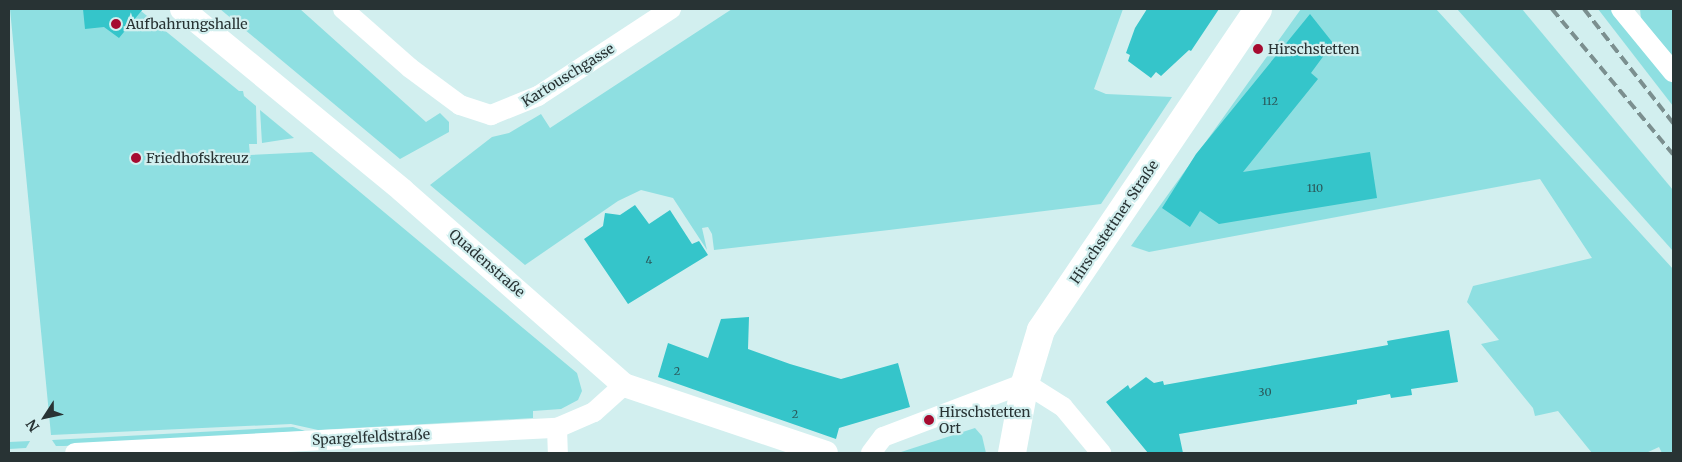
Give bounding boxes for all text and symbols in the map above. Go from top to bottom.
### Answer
place label: Aufbahrungshalle [126,16,248,32]
marker: Aufbahrungshalle [110,18,122,30]
street label: Kartouschgasse [519,40,617,110]
place label: Hirschstetten [1268,41,1360,57]
marker: Hirschstetten [1252,43,1264,55]
house number: 112 [1262,94,1278,108]
place label: Friedhofskreuz [146,150,249,166]
marker: Friedhofskreuz [130,152,142,164]
street label: Hirschstettner Straße [1066,157,1162,287]
house number: 110 [1307,181,1323,195]
street label: Quadenstraße [446,226,528,300]
house number: 4 [646,253,652,267]
house number: 2 [674,364,680,378]
house number: 30 [1258,385,1272,399]
north arrow [20,392,70,442]
place label: Hirschstetten Ort [939,404,1031,437]
house number: 2 [792,407,798,421]
marker: Hirschstetten Ort [923,414,935,426]
text: N [22,416,43,435]
street label: Spargelfeldstraße [312,426,430,448]

